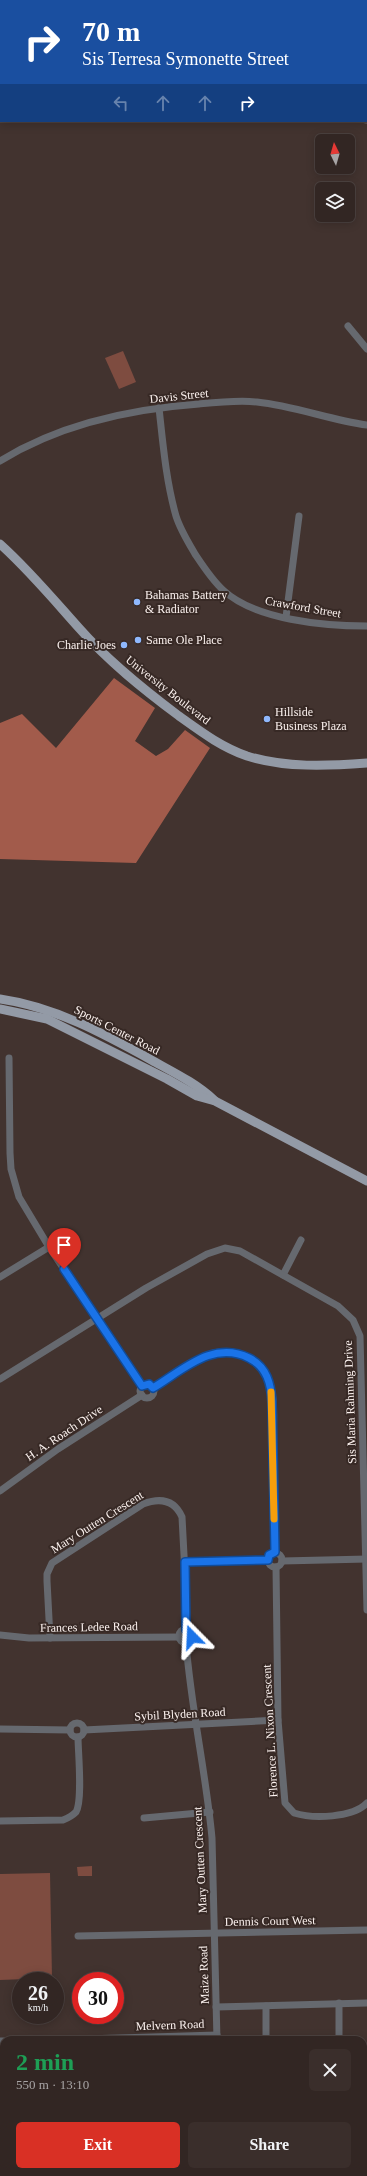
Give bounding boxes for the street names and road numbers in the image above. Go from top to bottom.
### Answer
street label: Davis Street [149,386,210,406]
street label: Crawford Street [264,593,343,621]
street label: University Boulevard [123,653,213,727]
street label: Sports Center Road [72,1002,162,1058]
street label: Sis Maria Rahming Drive [341,1340,359,1464]
street label: H. A. Roach Drive [23,1402,105,1464]
street label: Mary Outten Crescent [48,1487,146,1556]
street label: Frances Ledee Road [40,1619,138,1635]
street label: Florence L. Nixon Crescent [259,1663,280,1798]
street label: Sybil Blyden Road [134,1705,226,1723]
street label: Mary Outten Crescent [190,1806,210,1914]
street label: Dennis Court West [224,1913,316,1929]
street label: Maize Road [196,1946,212,2004]
street label: Melvern Road [135,2017,205,2033]

